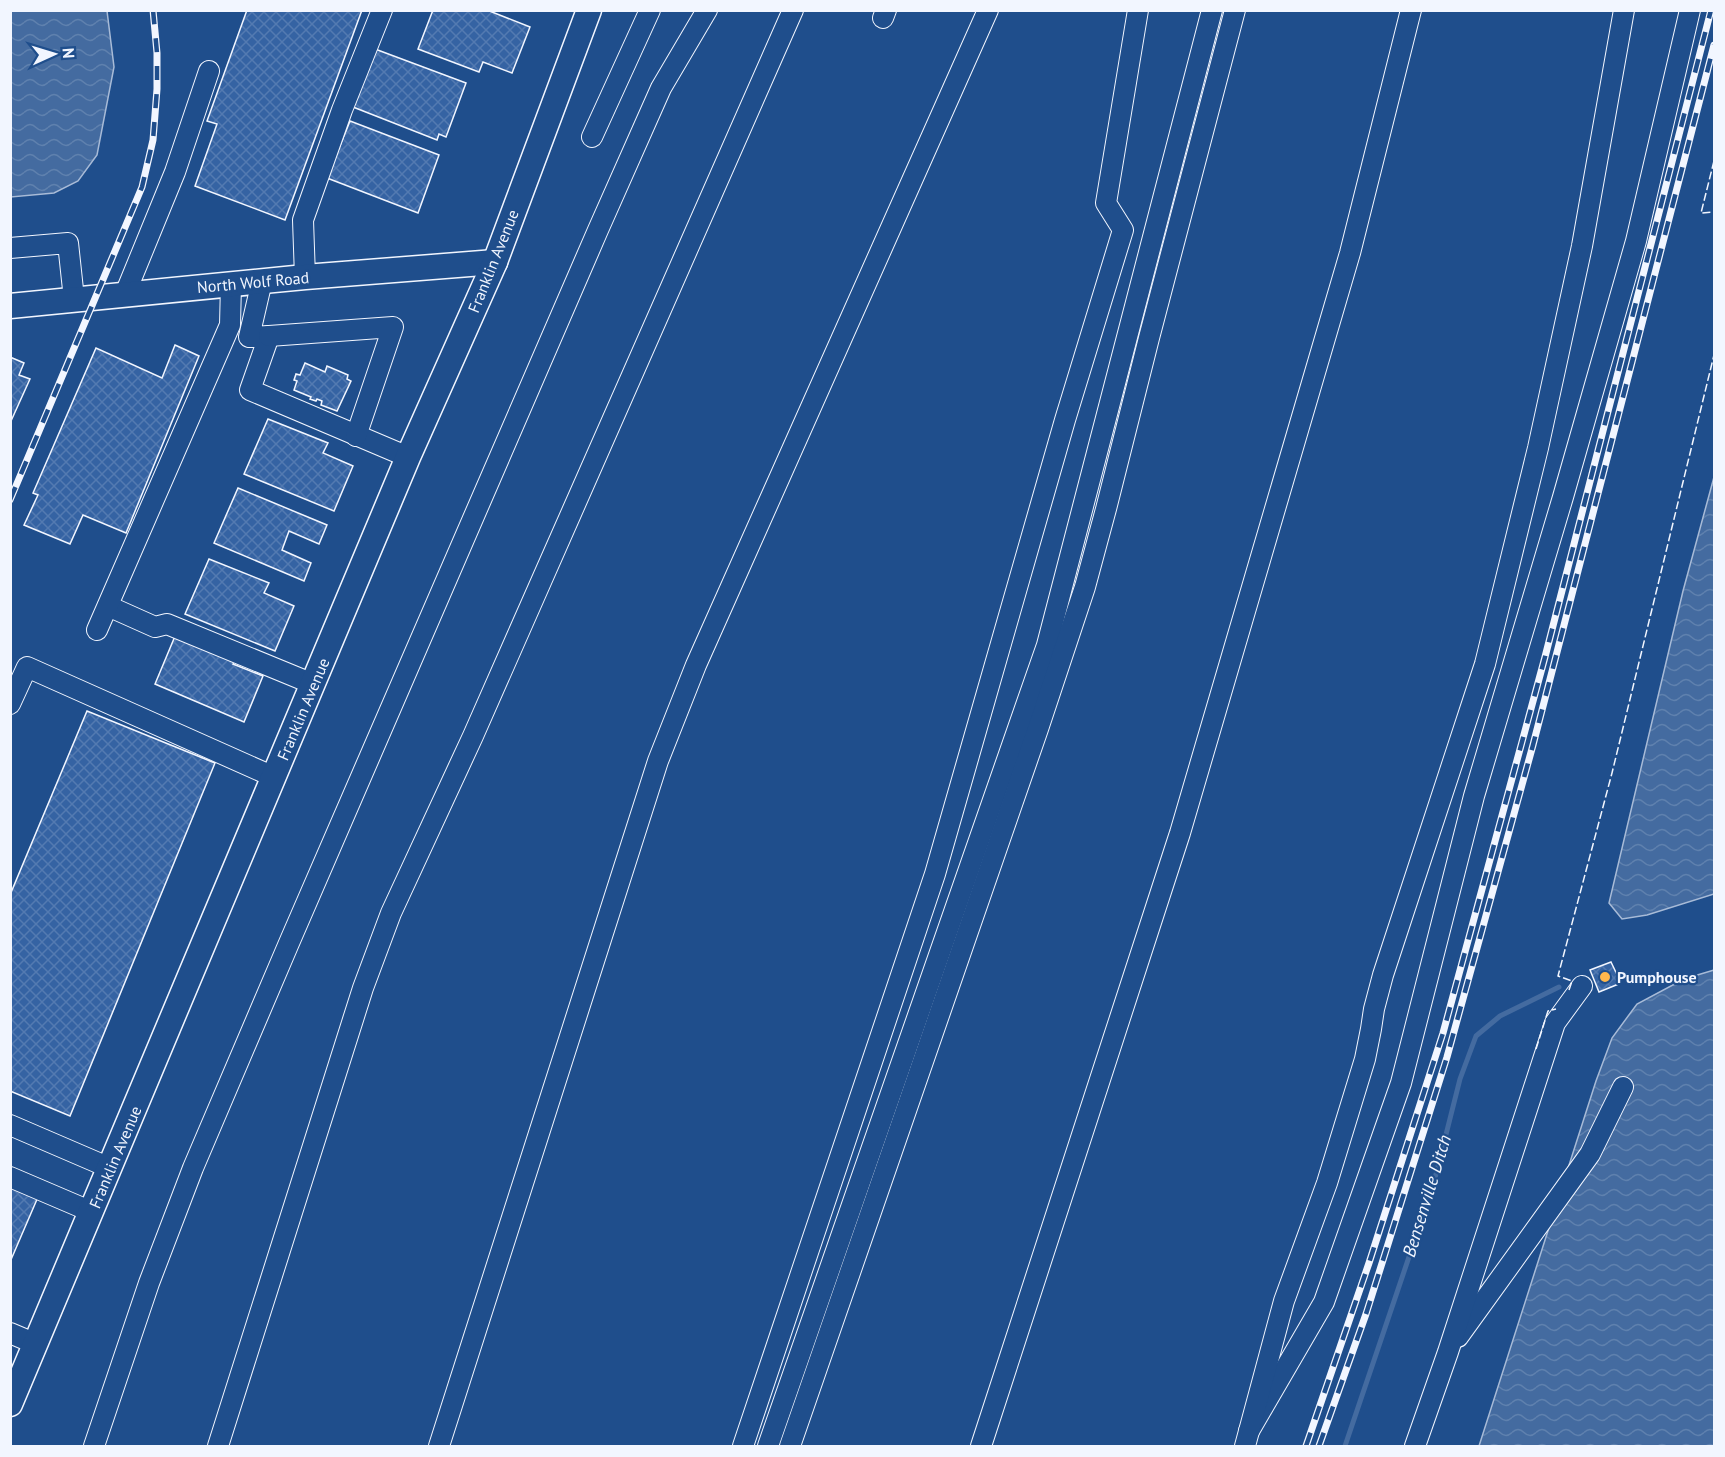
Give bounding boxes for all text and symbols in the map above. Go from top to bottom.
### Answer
north arrow [24,24,84,84]
text: N [59,47,79,59]
street label: Franklin Avenue [463,206,523,316]
street label: North Wolf Road [196,267,310,297]
street label: Franklin Avenue [272,655,334,763]
place label: Pumphouse [1617,967,1697,987]
marker: Pumphouse [1598,970,1612,984]
street label: Franklin Avenue [84,1103,146,1211]
water label: Bensenville Ditch [1397,1132,1456,1260]

